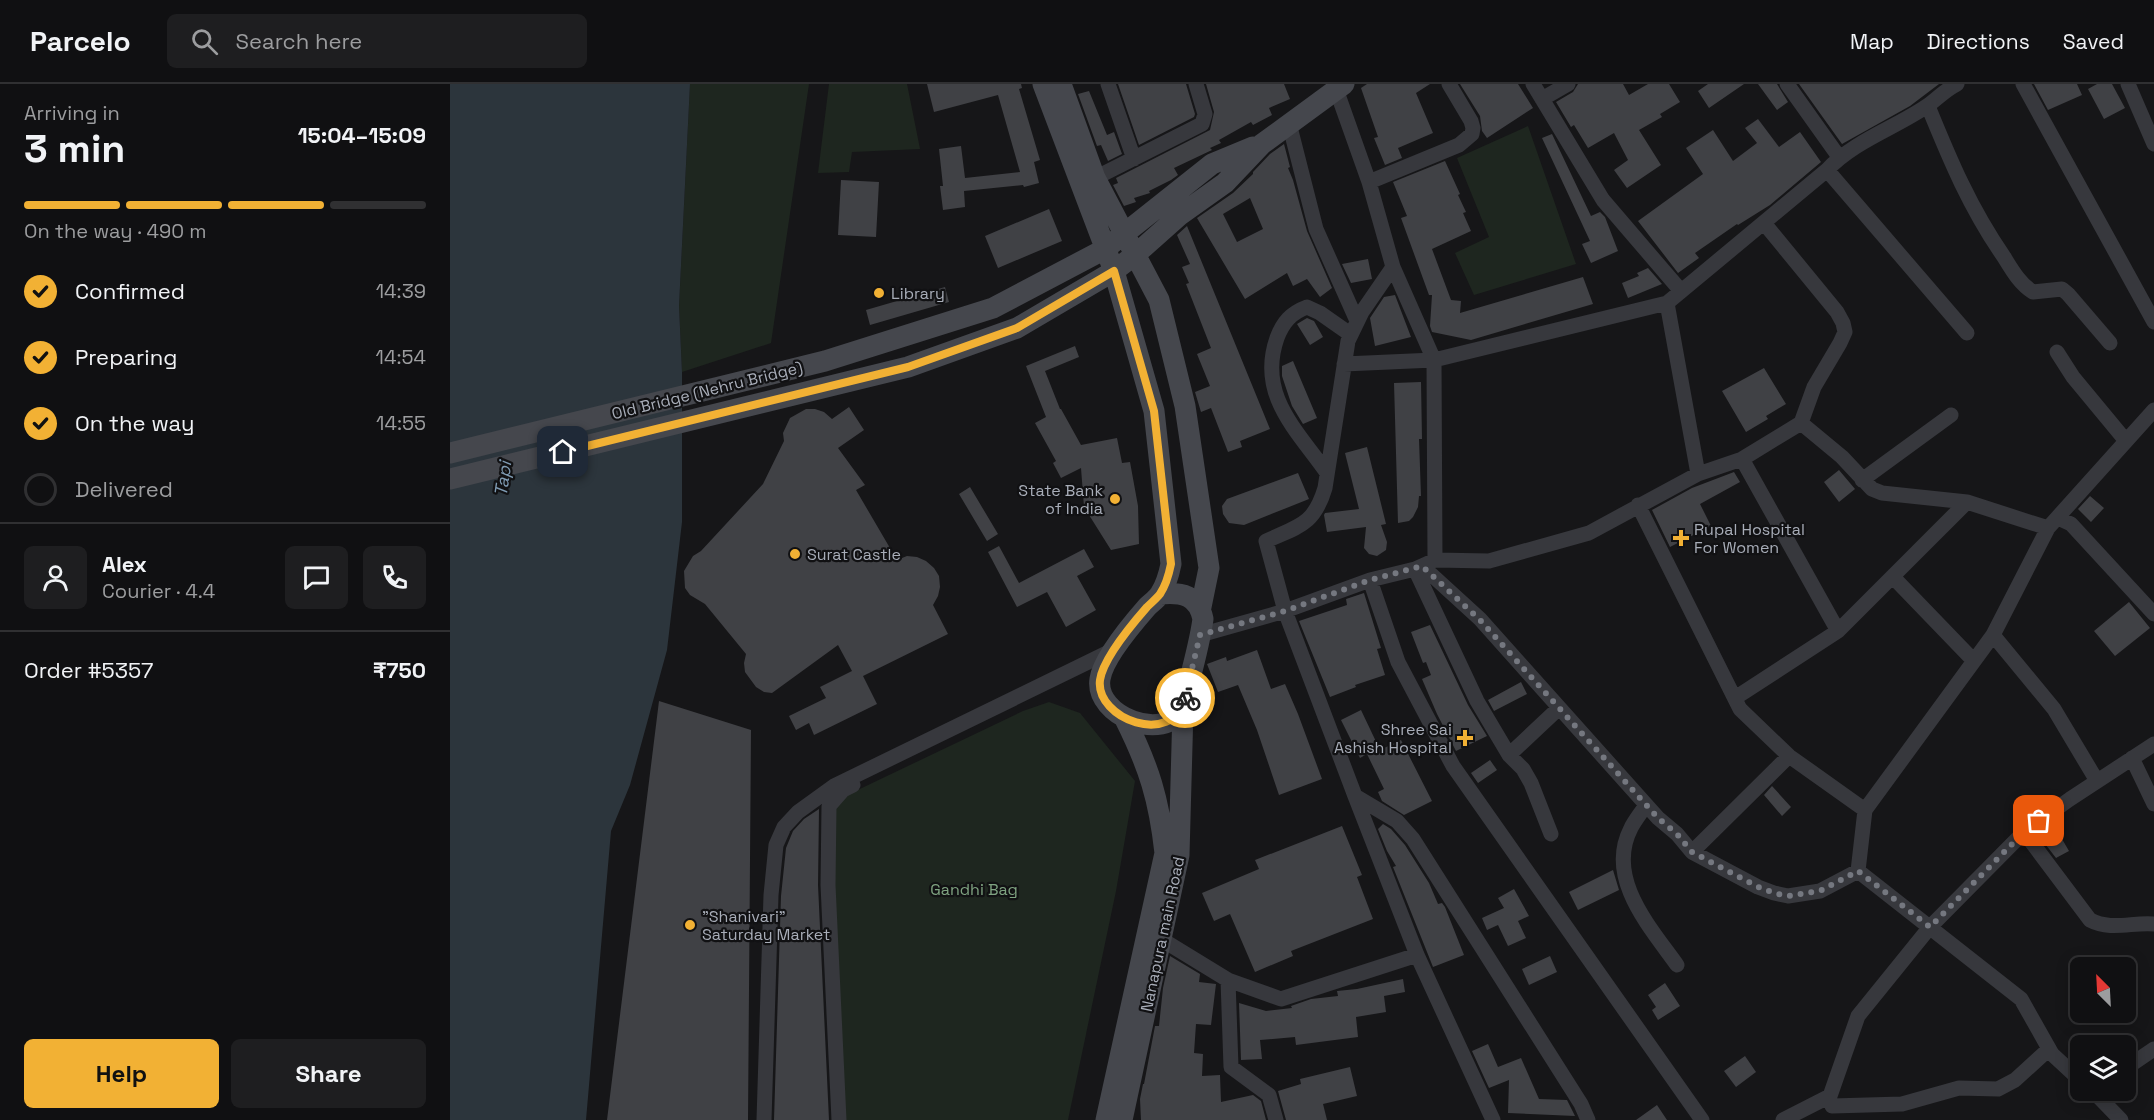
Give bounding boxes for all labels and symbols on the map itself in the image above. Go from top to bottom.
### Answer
place label: Library [891,283,945,304]
marker: Library [872,286,886,300]
street label: Old Bridge (Nehru Bridge) [609,357,805,424]
pin [537,426,588,477]
water label: Tapi [489,457,517,498]
place label: State Bank of India [1018,480,1103,519]
marker: State Bank of India [1108,492,1122,506]
place label: Rupal Hospital For Women [1694,519,1805,558]
marker: Rupal Hospital For Women [1672,529,1690,547]
place label: Surat Castle [807,544,901,565]
marker: Surat Castle [788,547,802,561]
courier [1155,668,1215,728]
place label: Shree Sai Ashish Hospital [1334,719,1452,758]
marker: Shree Sai Ashish Hospital [1456,729,1474,747]
pin [2013,795,2064,846]
street label: Nanapura main Road [1136,855,1189,1014]
park label: Gandhi Bag [930,879,1018,900]
place label: "Shanivari" Saturday Market [702,906,830,945]
marker: "Shanivari" Saturday Market [683,918,697,932]
north arrow [2070,957,2136,1023]

